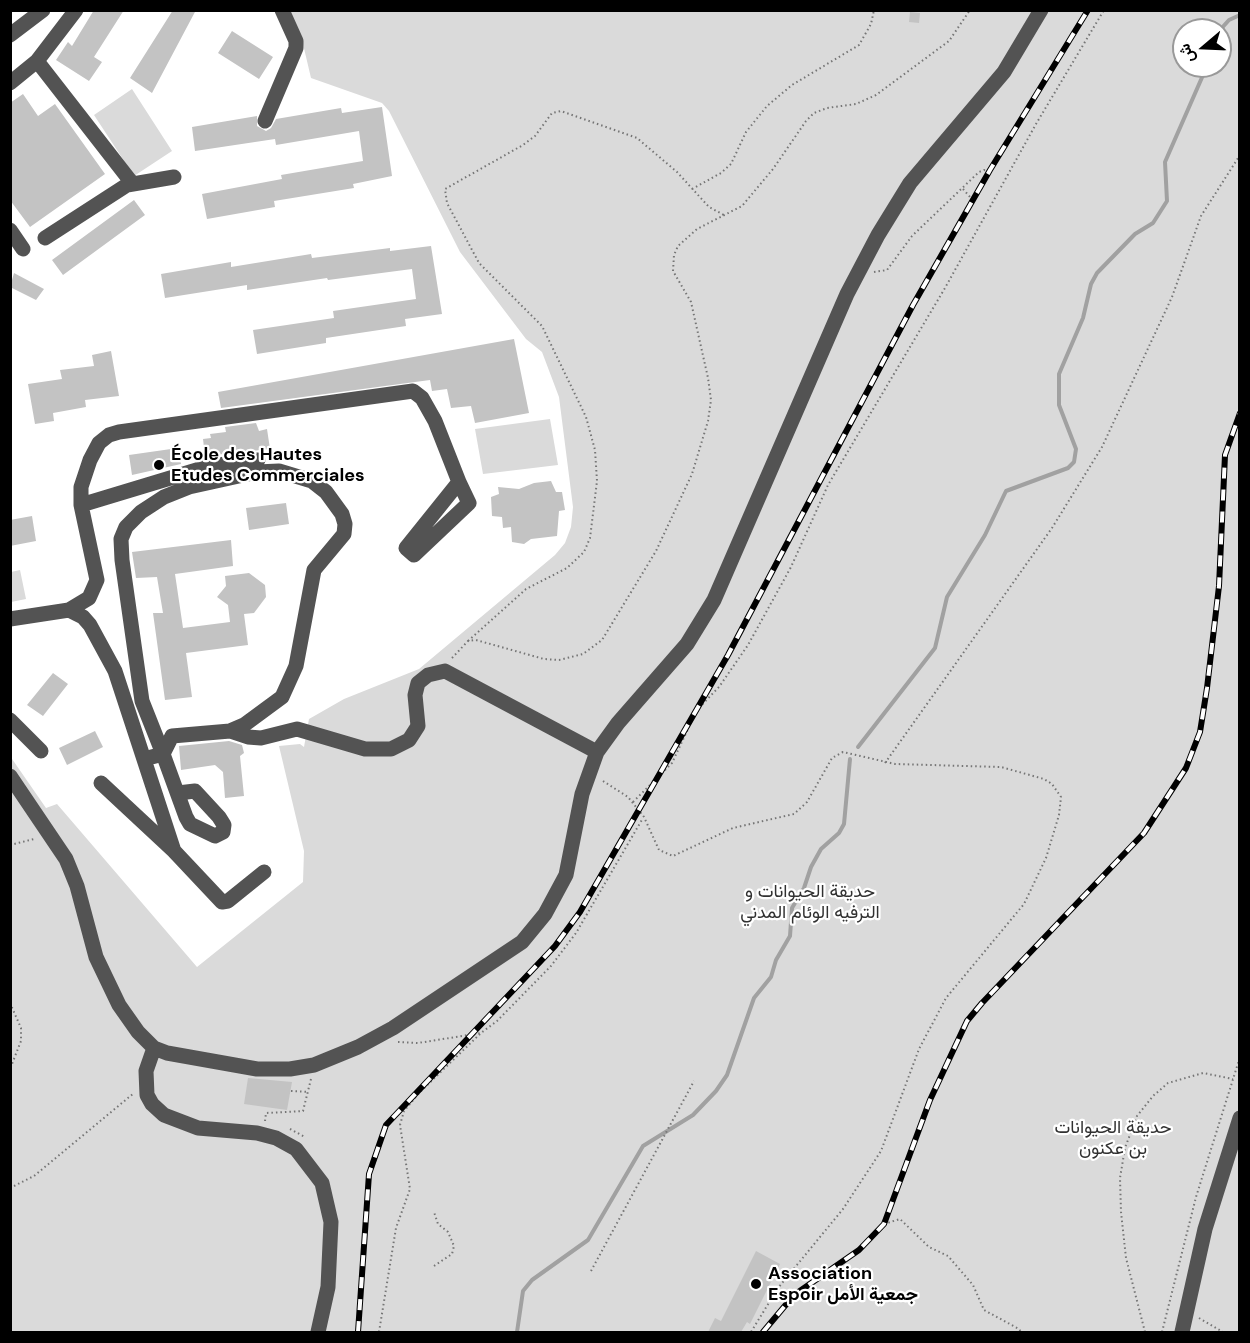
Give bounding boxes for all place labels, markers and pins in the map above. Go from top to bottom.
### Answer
place label: École des Hautes Etudes Commerciales [171,444,365,486]
marker: École des Hautes Etudes Commerciales [152,458,166,472]
place label: Association Espoir جمعية الأمل [768,1263,918,1306]
marker: Association Espoir جمعية الأمل [749,1277,763,1291]

